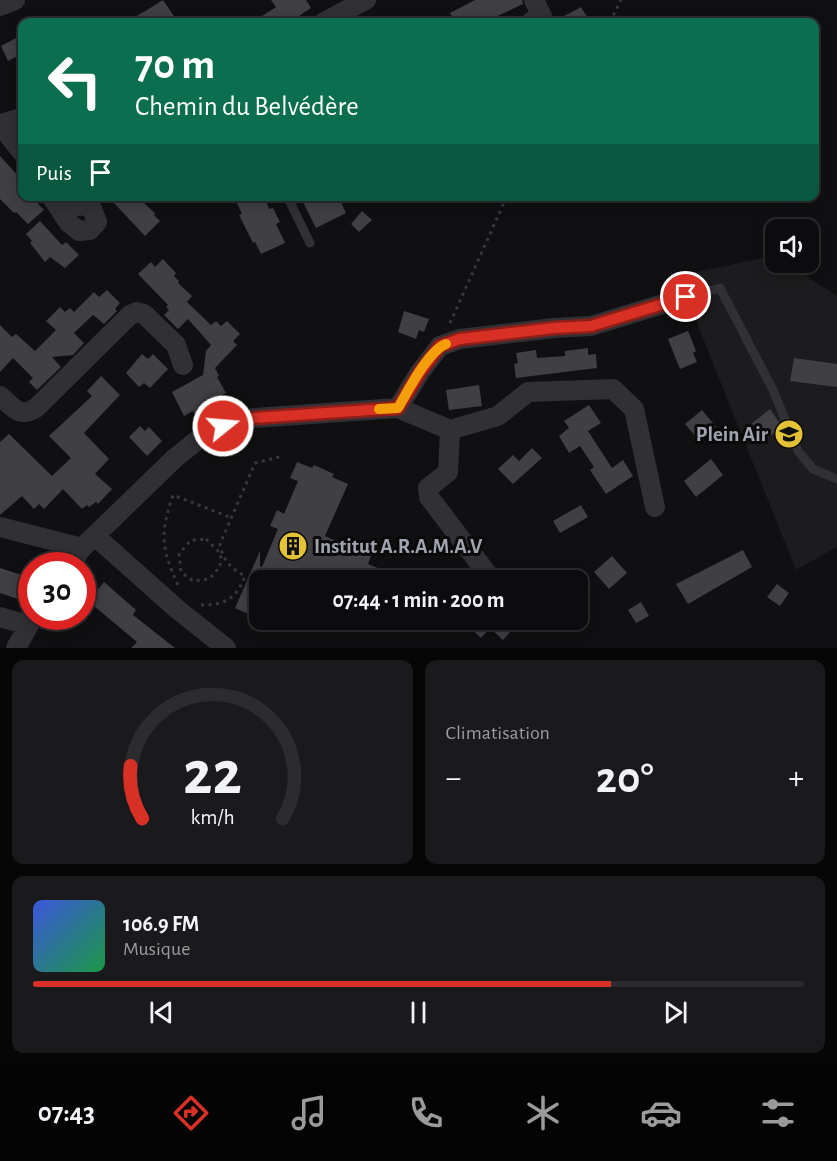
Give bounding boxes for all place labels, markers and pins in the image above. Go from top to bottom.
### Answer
pin [660,271,711,322]
school or university icon: Plein Air [773,418,805,450]
place label: Plein Air [696,424,769,445]
building icon: Institut A.R.A.M.A.V [277,530,309,562]
place label: Institut A.R.A.M.A.V [314,536,483,557]

